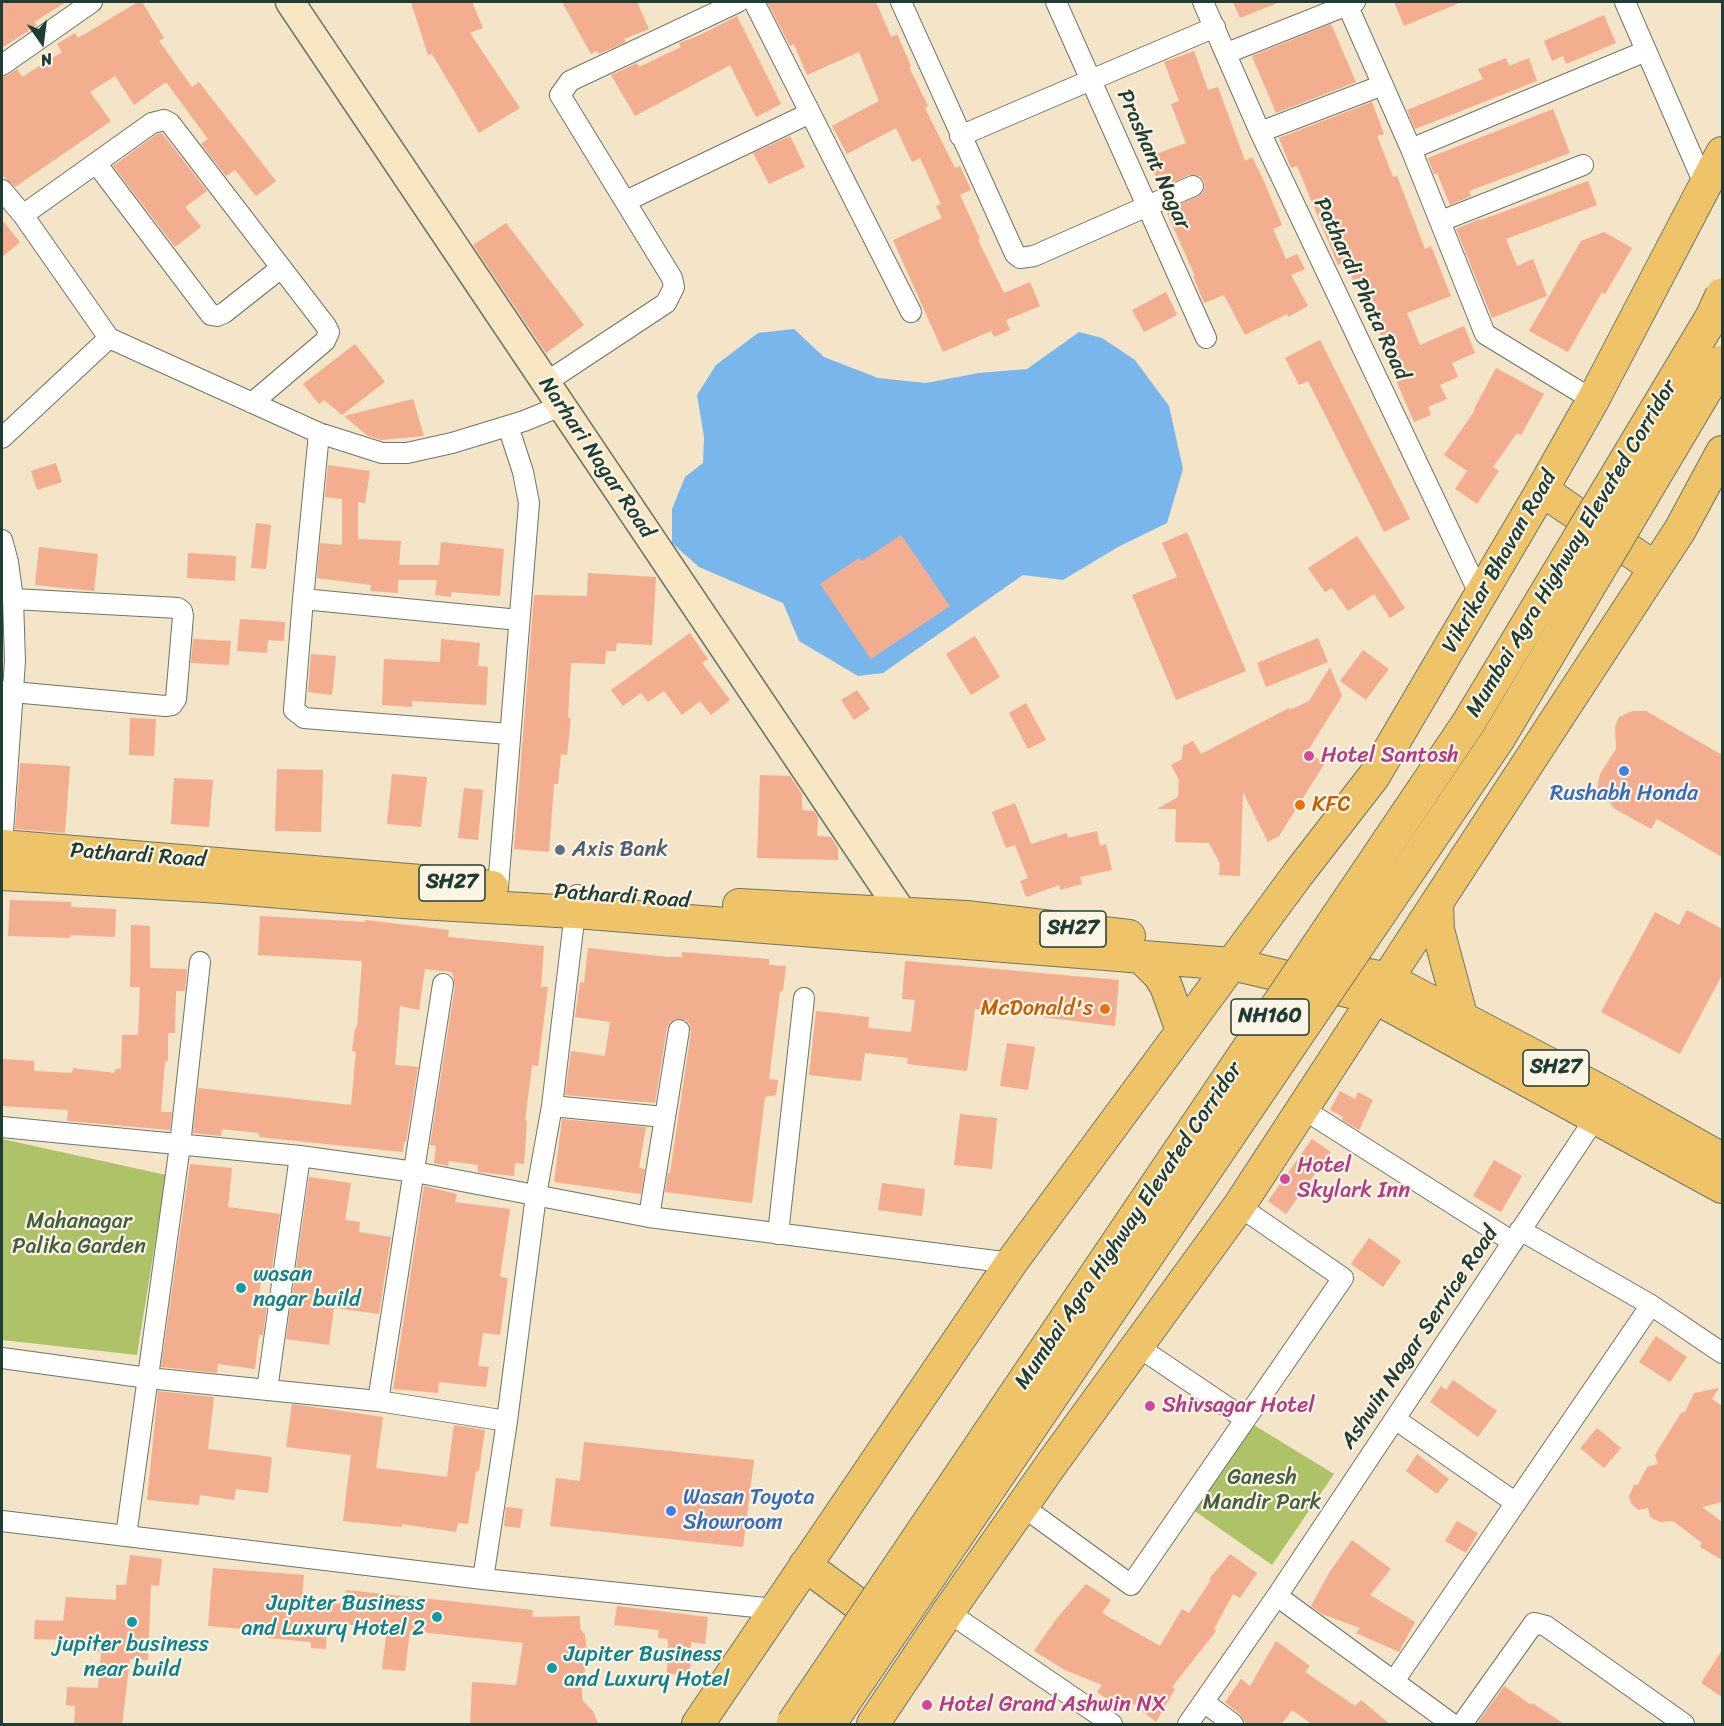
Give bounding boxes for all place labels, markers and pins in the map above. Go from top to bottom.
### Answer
place label: Hotel Santosh [1321,743,1459,769]
marker: Hotel Santosh [1302,749,1316,763]
marker: Rushabh Honda [1617,764,1631,778]
place label: Rushabh Honda [1550,781,1698,807]
place label: KFC [1312,792,1351,818]
marker: KFC [1293,798,1307,812]
place label: Axis Bank [572,837,668,863]
marker: Axis Bank [553,843,567,857]
place label: McDonald's [981,996,1093,1022]
marker: McDonald's [1098,1002,1112,1016]
place label: Hotel Skylark Inn [1297,1153,1410,1204]
marker: Hotel Skylark Inn [1278,1172,1292,1186]
place label: wasan nagar build [253,1262,361,1314]
marker: wasan nagar build [234,1281,248,1295]
place label: Shivsagar Hotel [1162,1393,1315,1419]
marker: Shivsagar Hotel [1143,1399,1157,1413]
place label: Wasan Toyota Showroom [683,1485,814,1536]
marker: Wasan Toyota Showroom [664,1504,678,1518]
place label: Jupiter Business and Luxury Hotel 2 [241,1591,425,1642]
marker: Jupiter Business and Luxury Hotel 2 [430,1610,444,1624]
marker: jupiter business near build [125,1615,139,1629]
place label: jupiter business near build [55,1632,209,1684]
place label: Jupiter Business and Luxury Hotel [564,1642,729,1694]
marker: Jupiter Business and Luxury Hotel [545,1661,559,1675]
place label: Hotel Grand Ashwin NX [939,1692,1166,1718]
marker: Hotel Grand Ashwin NX [920,1698,934,1712]

